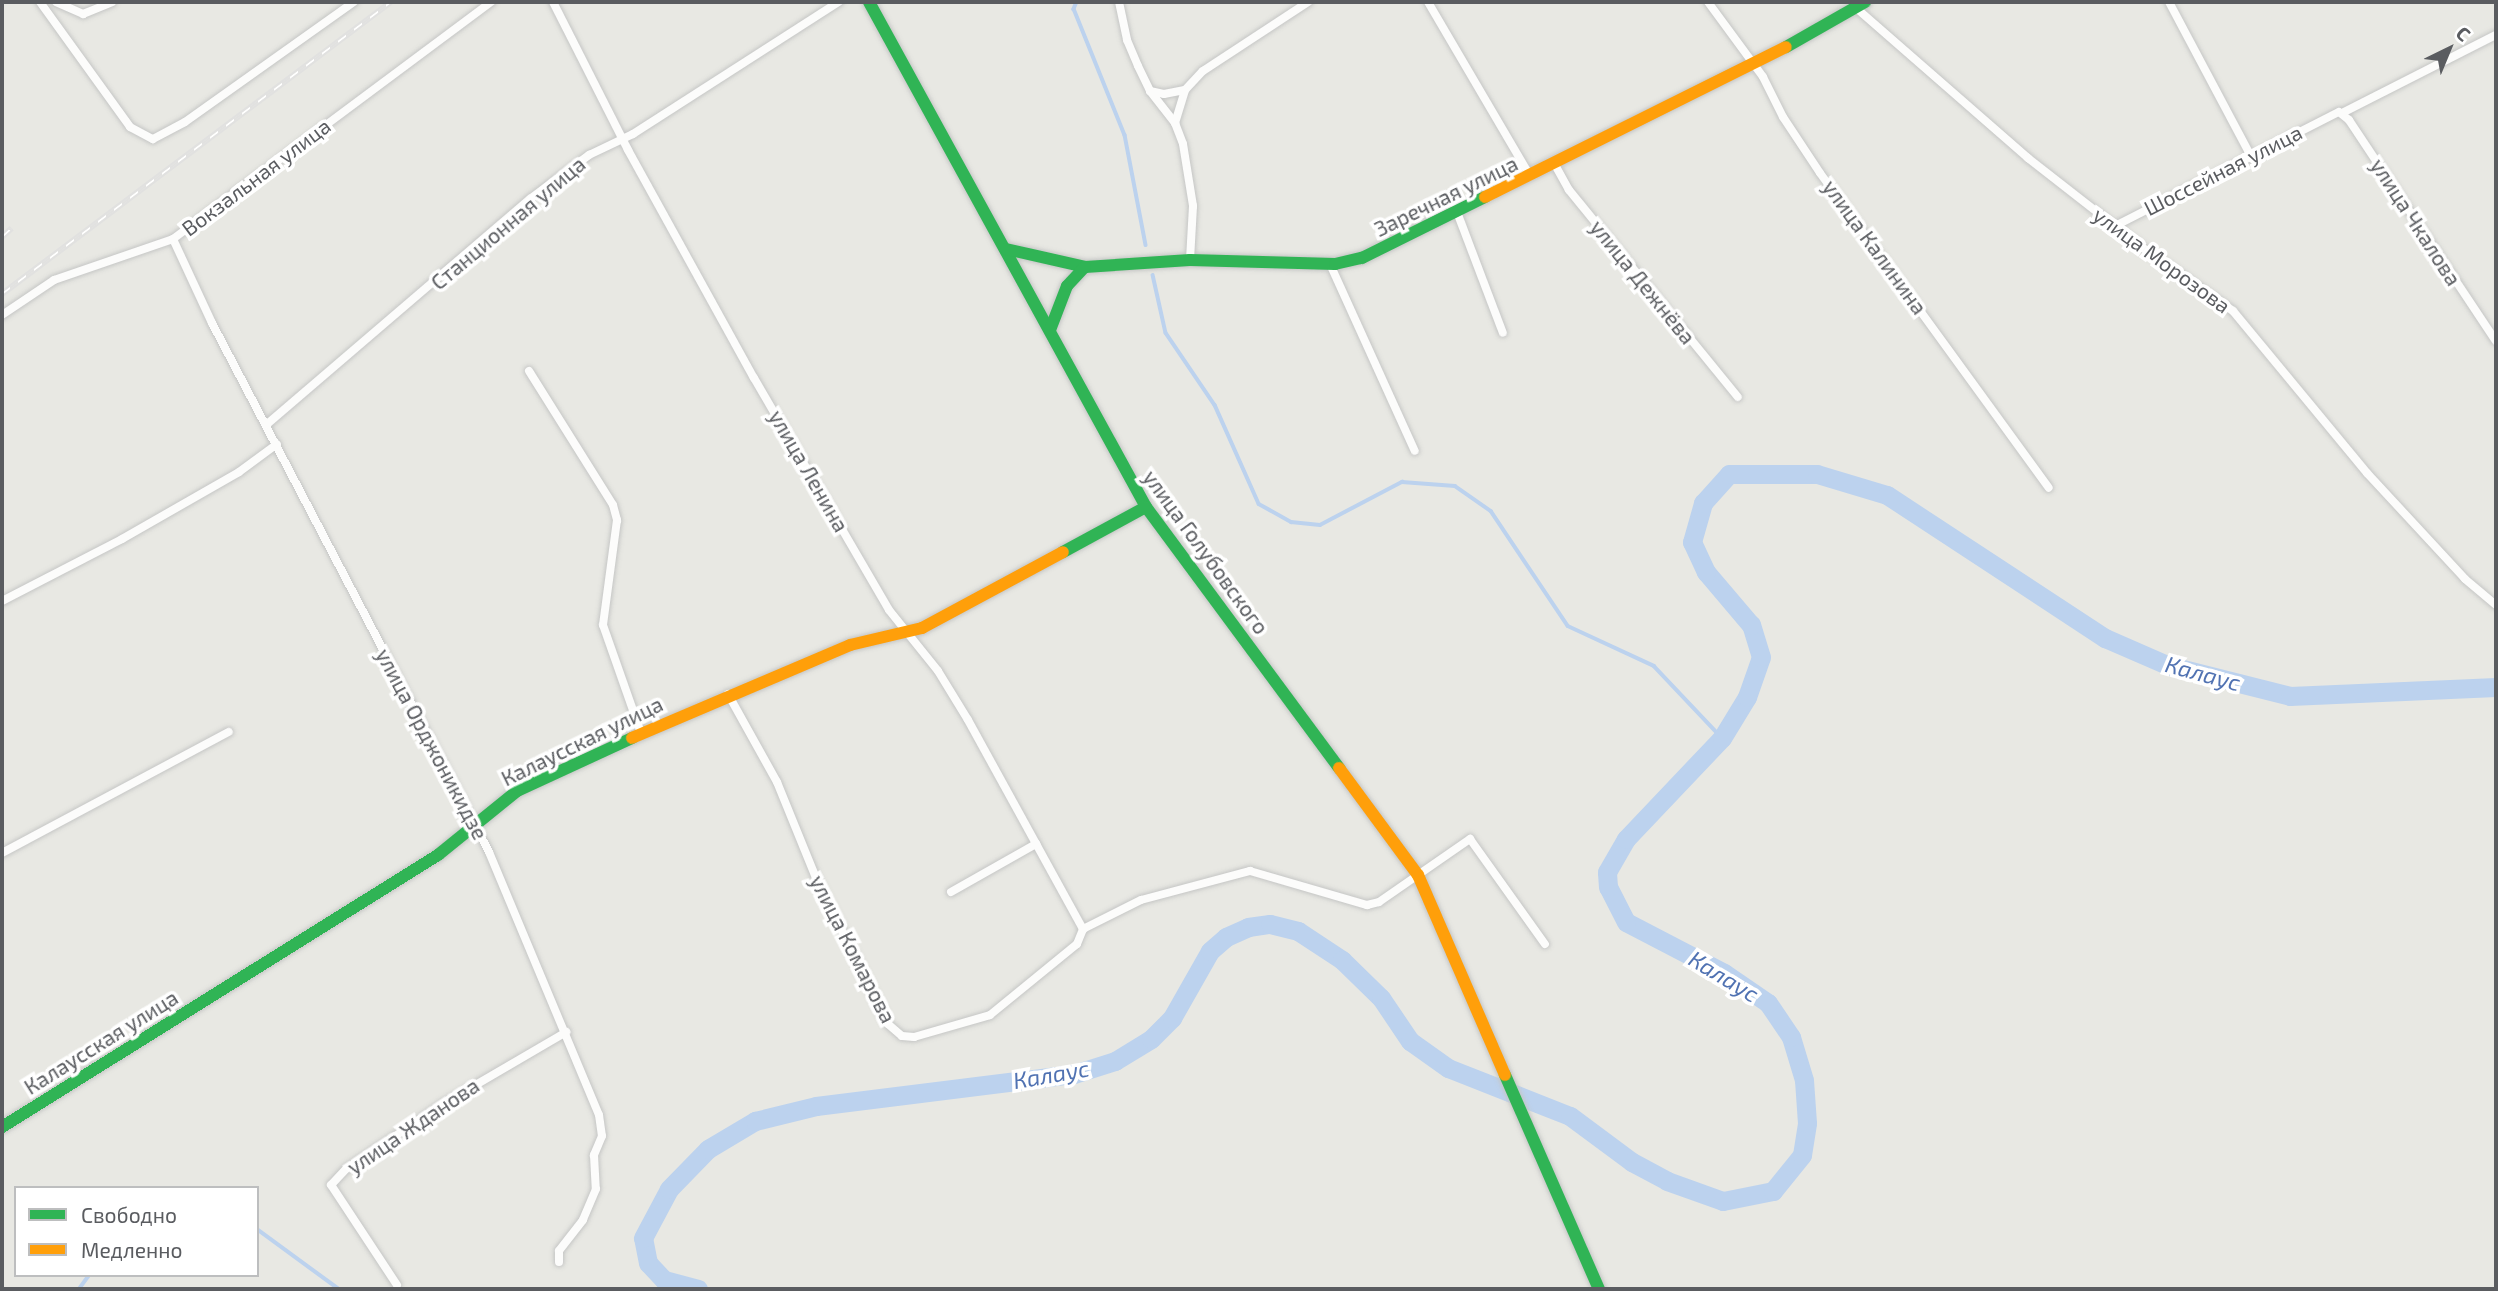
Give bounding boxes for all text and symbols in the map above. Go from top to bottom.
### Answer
north arrow [2414,14,2484,84]
text: С [2452,21,2476,46]
street label: Вокзальная улица [177,113,335,241]
street label: Шоссейная улица [2140,119,2306,221]
street label: Заречная улица [1370,150,1522,242]
street label: Станционная улица [426,151,590,295]
street label: улица Чкалова [2366,154,2466,290]
street label: улица Калинина [1818,175,1932,319]
street label: улица Морозова [2088,202,2236,318]
street label: улица Дежнёва [1585,215,1701,349]
street label: улица Ленина [764,406,854,536]
street label: улица Голубовского [1138,465,1274,639]
street label: улица Орджоникидзе [371,644,493,844]
water label: Калаус [2162,650,2244,696]
street label: Калаусская улица [497,691,667,791]
street label: улица Комарова [805,871,901,1027]
water label: Калаус [1684,944,1764,1008]
street label: Калаусская улица [19,984,183,1100]
water label: Калаус [1011,1054,1091,1094]
street label: улица Жданова [342,1073,484,1179]
legend [14,1186,259,1277]
text: Свободно [81,1202,177,1227]
text: Медленно [81,1237,183,1262]

